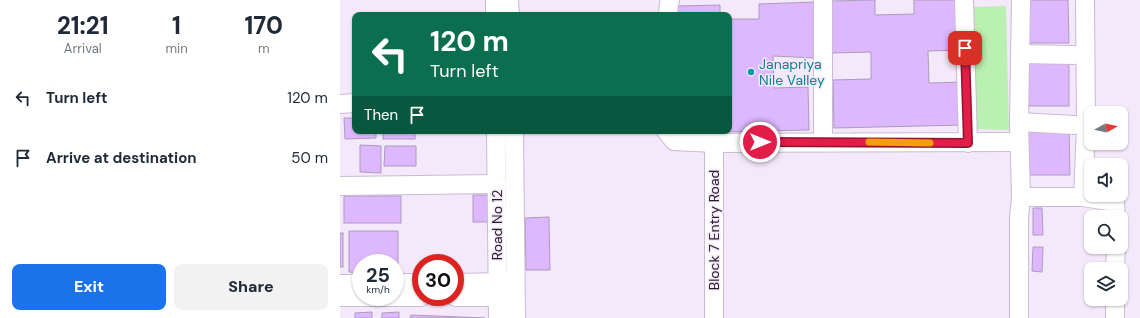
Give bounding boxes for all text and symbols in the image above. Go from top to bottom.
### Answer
text: 21:21 [57,10,109,41]
text: 1 [172,10,181,41]
text: 170 [245,10,283,41]
text: 120 m [430,23,509,60]
icon: left [364,28,416,80]
pin [948,31,982,65]
icon: arrive [954,37,976,59]
text: Arrival [64,40,102,57]
text: min [165,40,188,57]
text: m [258,40,270,57]
place label: Janapriya Nile Valley [759,55,825,89]
text: Turn left [430,59,499,83]
marker: Janapriya Nile Valley [746,67,756,77]
icon: left [12,87,34,109]
text: Turn left [46,88,107,108]
text: 120 m [287,88,328,108]
icon: arrive [406,104,428,126]
text: Then [364,105,398,125]
north arrow [1084,106,1128,150]
map controls [1084,106,1128,306]
position arrow [739,121,781,163]
icon: arrive [12,147,34,169]
text: Arrive at destination [46,148,197,168]
text: 50 m [291,148,328,168]
button: sound [1084,158,1128,202]
street label: Block 7 Entry Road [705,170,723,290]
street label: Road No 12 [488,190,506,260]
button: search [1084,210,1128,254]
speed limit sign: 30 [412,254,464,306]
text: 25 [366,262,390,288]
button: layers [1084,262,1128,306]
button: Exit [12,264,166,310]
button: Share [174,264,328,310]
text: km/h [366,283,390,296]

